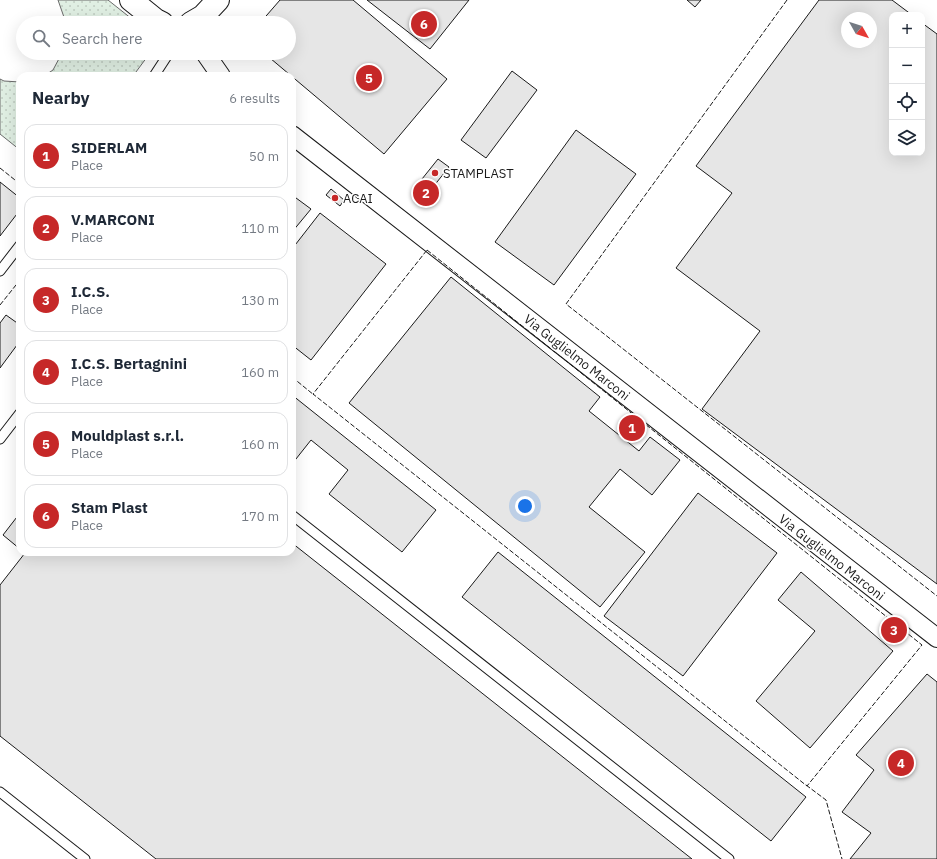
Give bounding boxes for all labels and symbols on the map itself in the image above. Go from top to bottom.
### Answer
pin: 6 [411,9,437,39]
north arrow [841,12,877,48]
pin: 5 [356,63,382,93]
place label: STAMPLAST [443,165,514,182]
marker: STAMPLAST [430,168,440,178]
pin: 2 [413,178,439,208]
place label: ACAI [343,190,373,207]
marker: ACAI [330,193,340,203]
street label: Via Guglielmo Marconi [520,311,633,404]
pin: 1 [619,413,645,443]
your location [515,496,535,516]
street label: Via Guglielmo Marconi [775,511,888,604]
pin: 3 [881,615,907,645]
pin: 4 [888,748,914,778]

